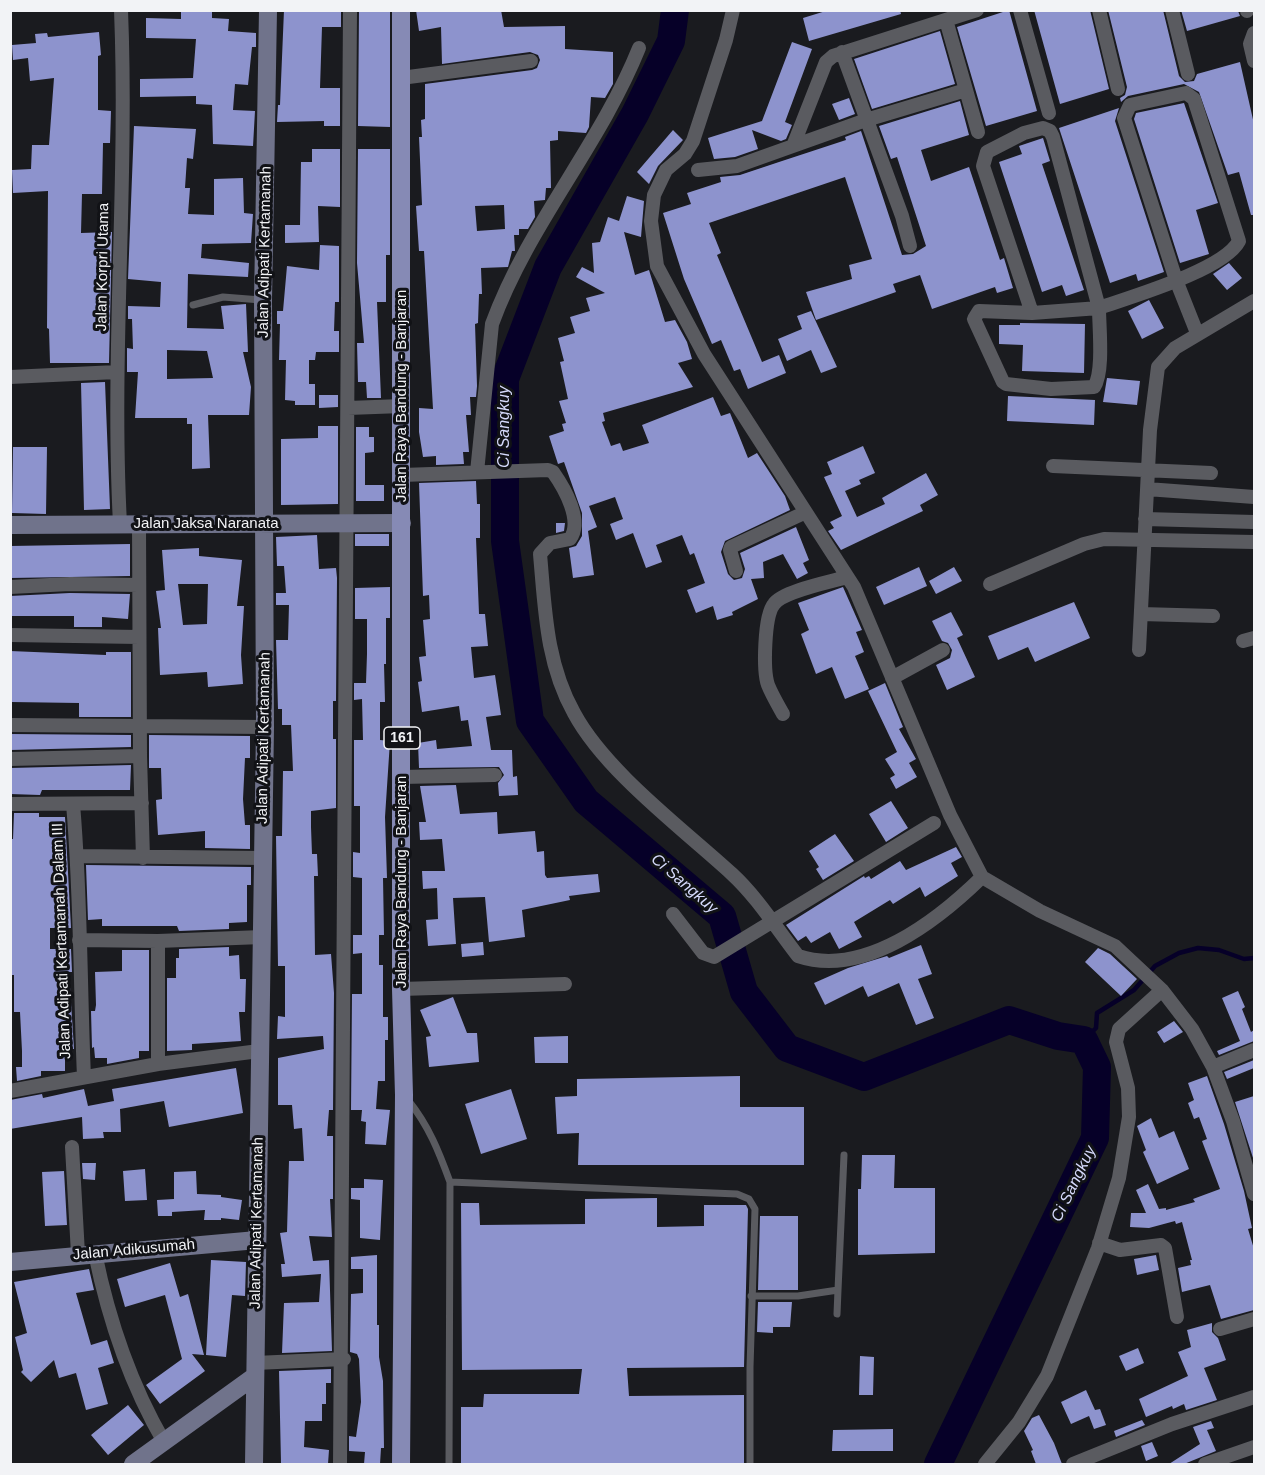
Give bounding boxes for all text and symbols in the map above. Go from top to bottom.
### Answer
street label: Jalan Adipati Kertamanah [255,166,275,338]
street label: Jalan Korpri Utama [93,203,113,331]
street label: Jalan Raya Bandung - Banjaran [393,290,411,502]
water label: Ci Sangkuy [495,386,515,468]
street label: Jalan Jaksa Naranata [133,515,279,533]
street label: Jalan Adipati Kertamanah [254,652,274,824]
road number: 161 [384,727,420,749]
street label: Jalan Raya Bandung - Banjaran [393,776,411,988]
street label: Jalan Adipati Kertamanah Dalam III [49,823,75,1059]
water label: Ci Sangkuy [647,850,721,918]
street label: Jalan Adipati Kertamanah [247,1137,267,1309]
water label: Ci Sangkuy [1047,1143,1101,1225]
street label: Jalan Adikusumah [72,1236,196,1264]

